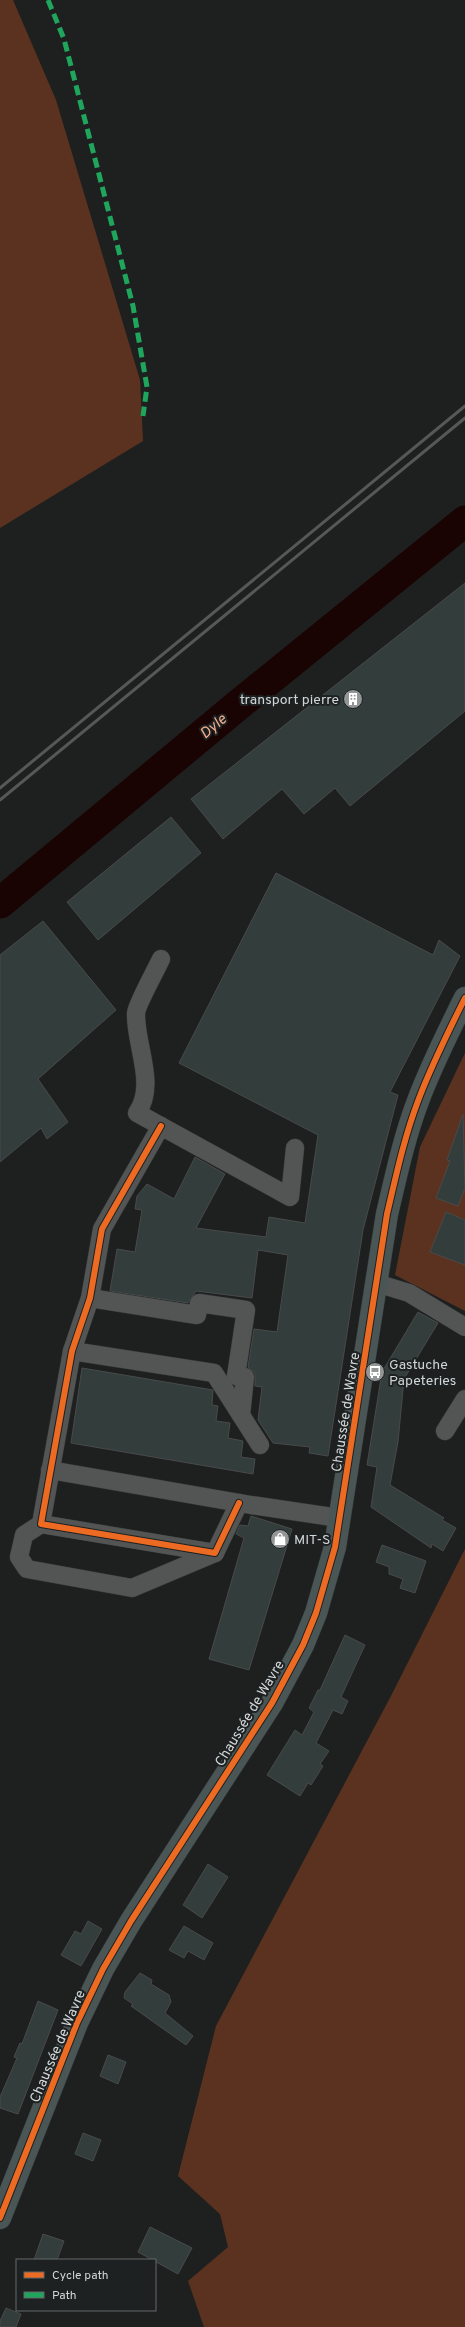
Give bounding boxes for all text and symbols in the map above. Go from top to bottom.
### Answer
building icon: transport pierre [342,688,364,710]
place label: transport pierre [240,692,339,709]
water label: Dyle [197,710,231,744]
street label: Chaussée de Wavre [329,1351,364,1473]
place label: Gastuche Papeteries [389,1357,456,1390]
bus stop icon: Gastuche Papeteries [364,1361,386,1383]
shop icon: MIT-S [269,1528,291,1550]
place label: MIT-S [294,1532,330,1549]
street label: Chaussée de Wavre [212,1658,289,1770]
street label: Chaussée de Wavre [27,1988,90,2105]
legend [16,2259,156,2311]
text: Cycle path [52,2268,109,2284]
text: Path [52,2288,77,2304]

